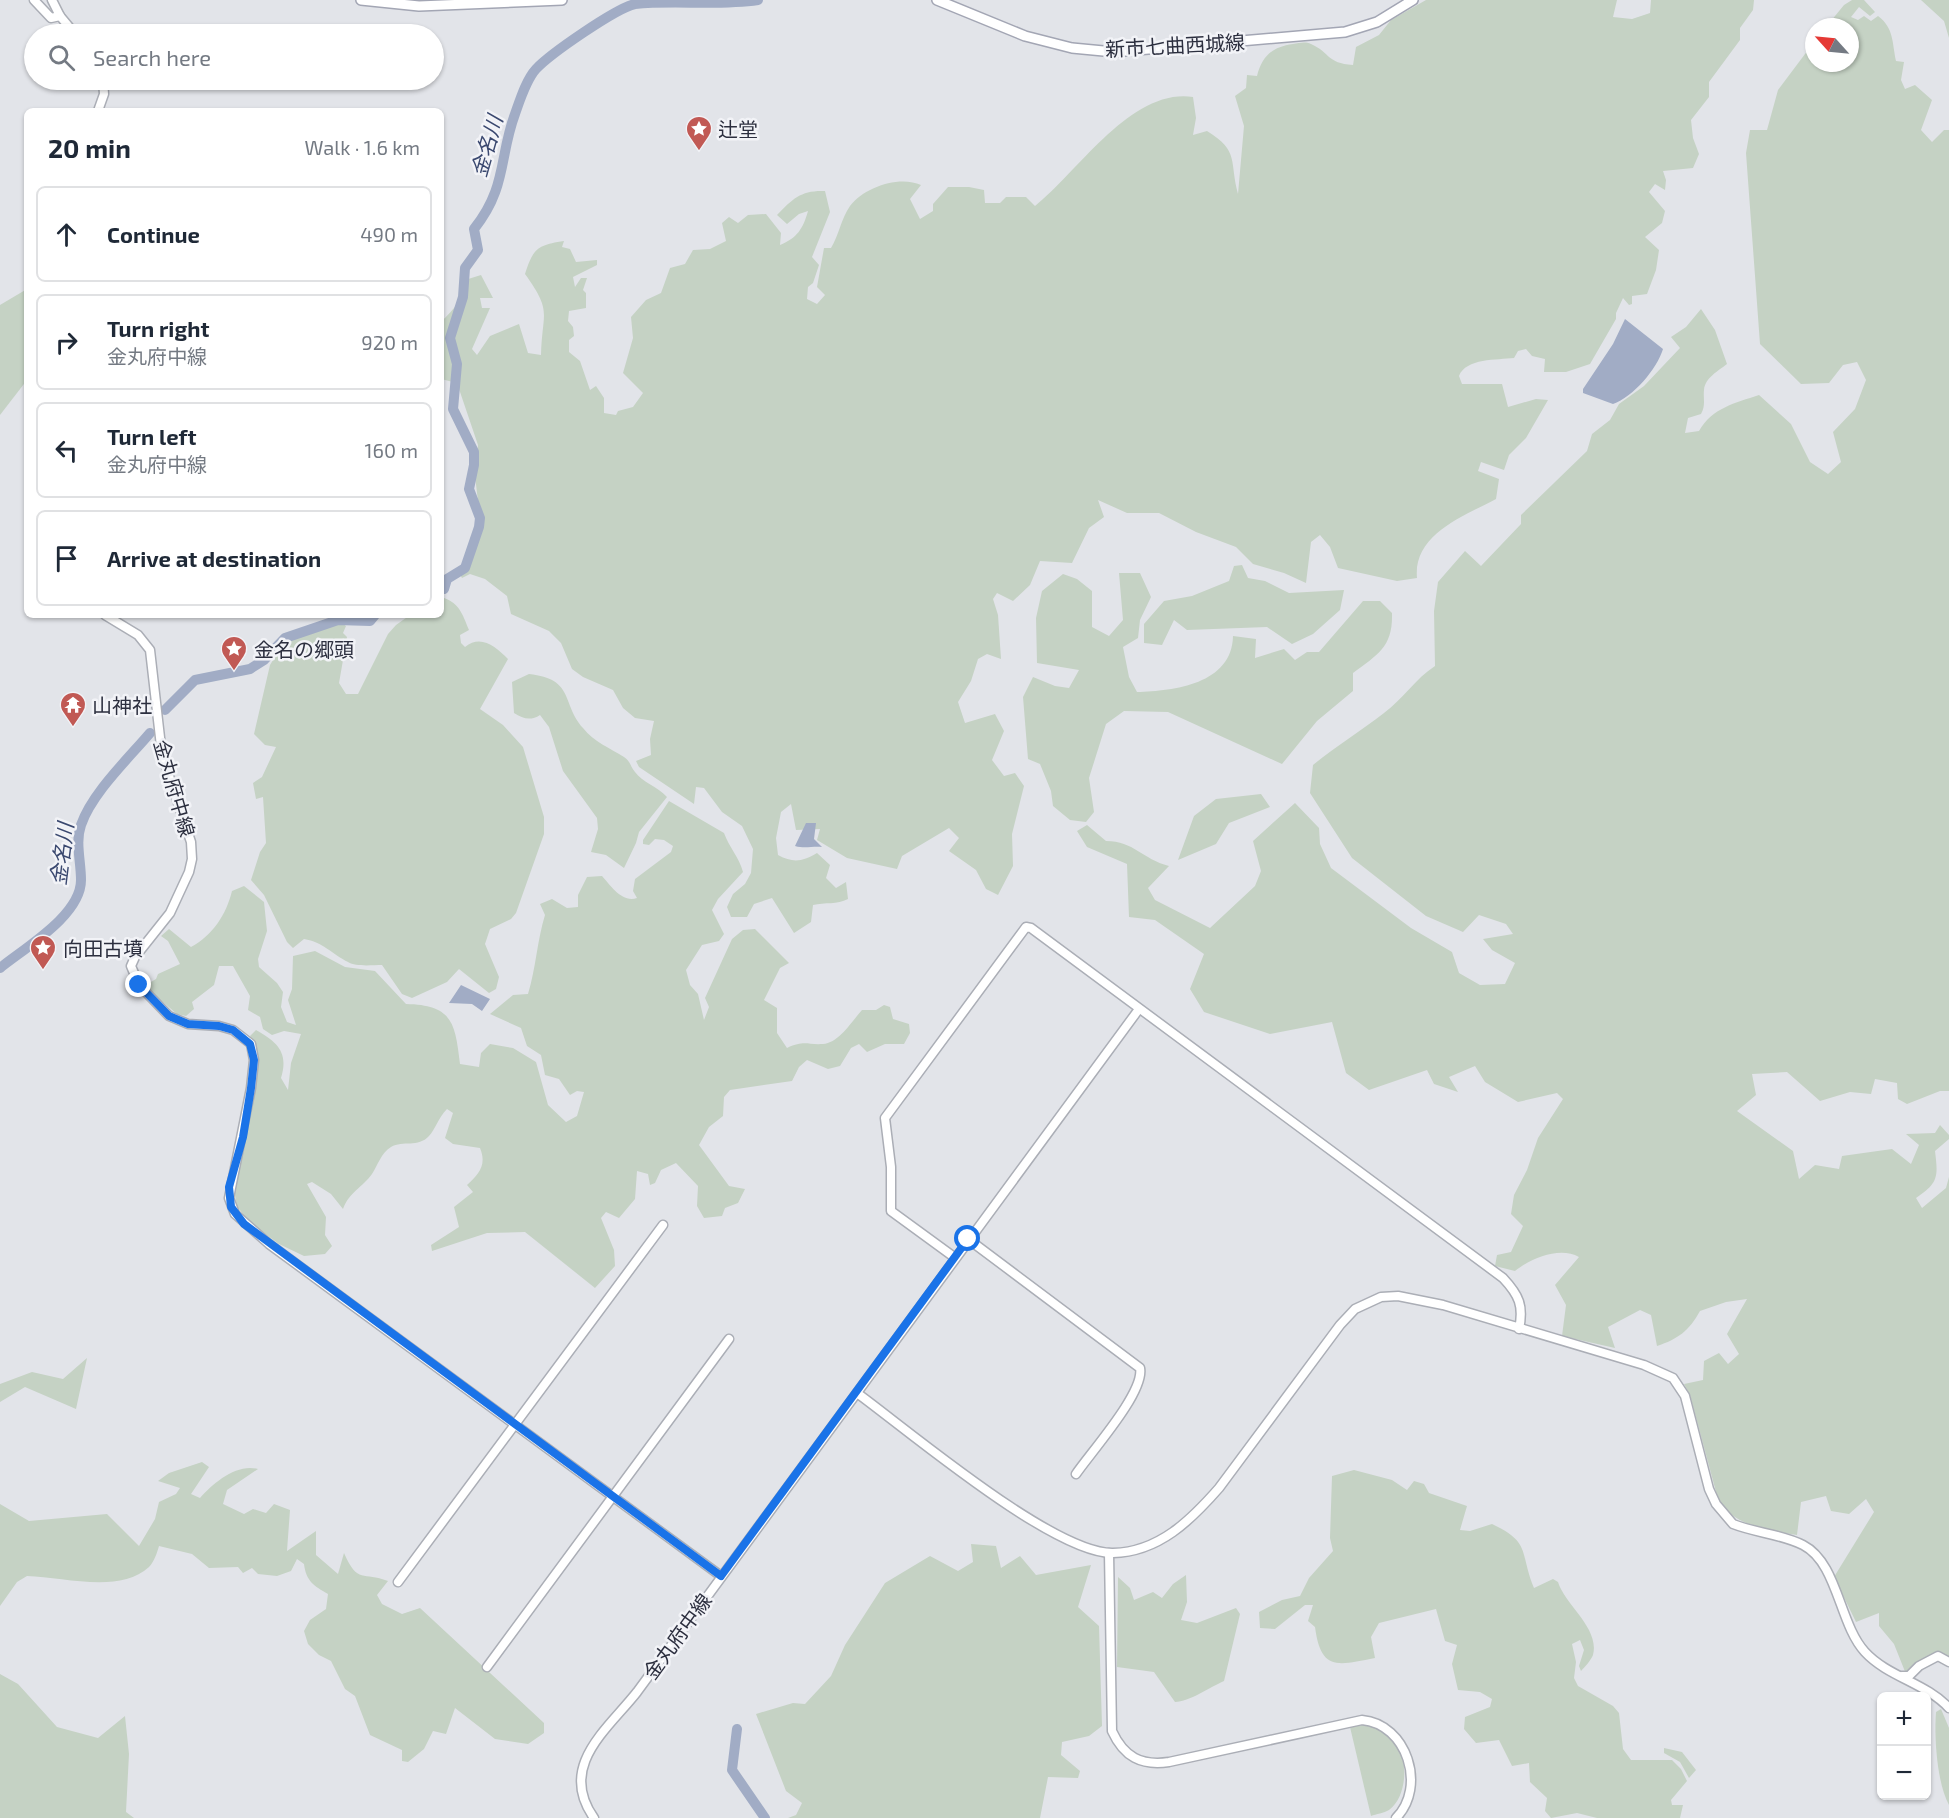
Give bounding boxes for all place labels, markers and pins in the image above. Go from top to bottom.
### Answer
place icon: 辻堂 [684,114,714,152]
place label: 辻堂 [718,117,758,141]
place icon: 金名の郷頭 [219,634,249,672]
place label: 金名の郷頭 [254,637,354,661]
temple icon: 山神社 [58,690,88,728]
place label: 山神社 [92,693,152,717]
place icon: 向田古墳 [28,933,58,971]
place label: 向田古墳 [63,936,143,960]

